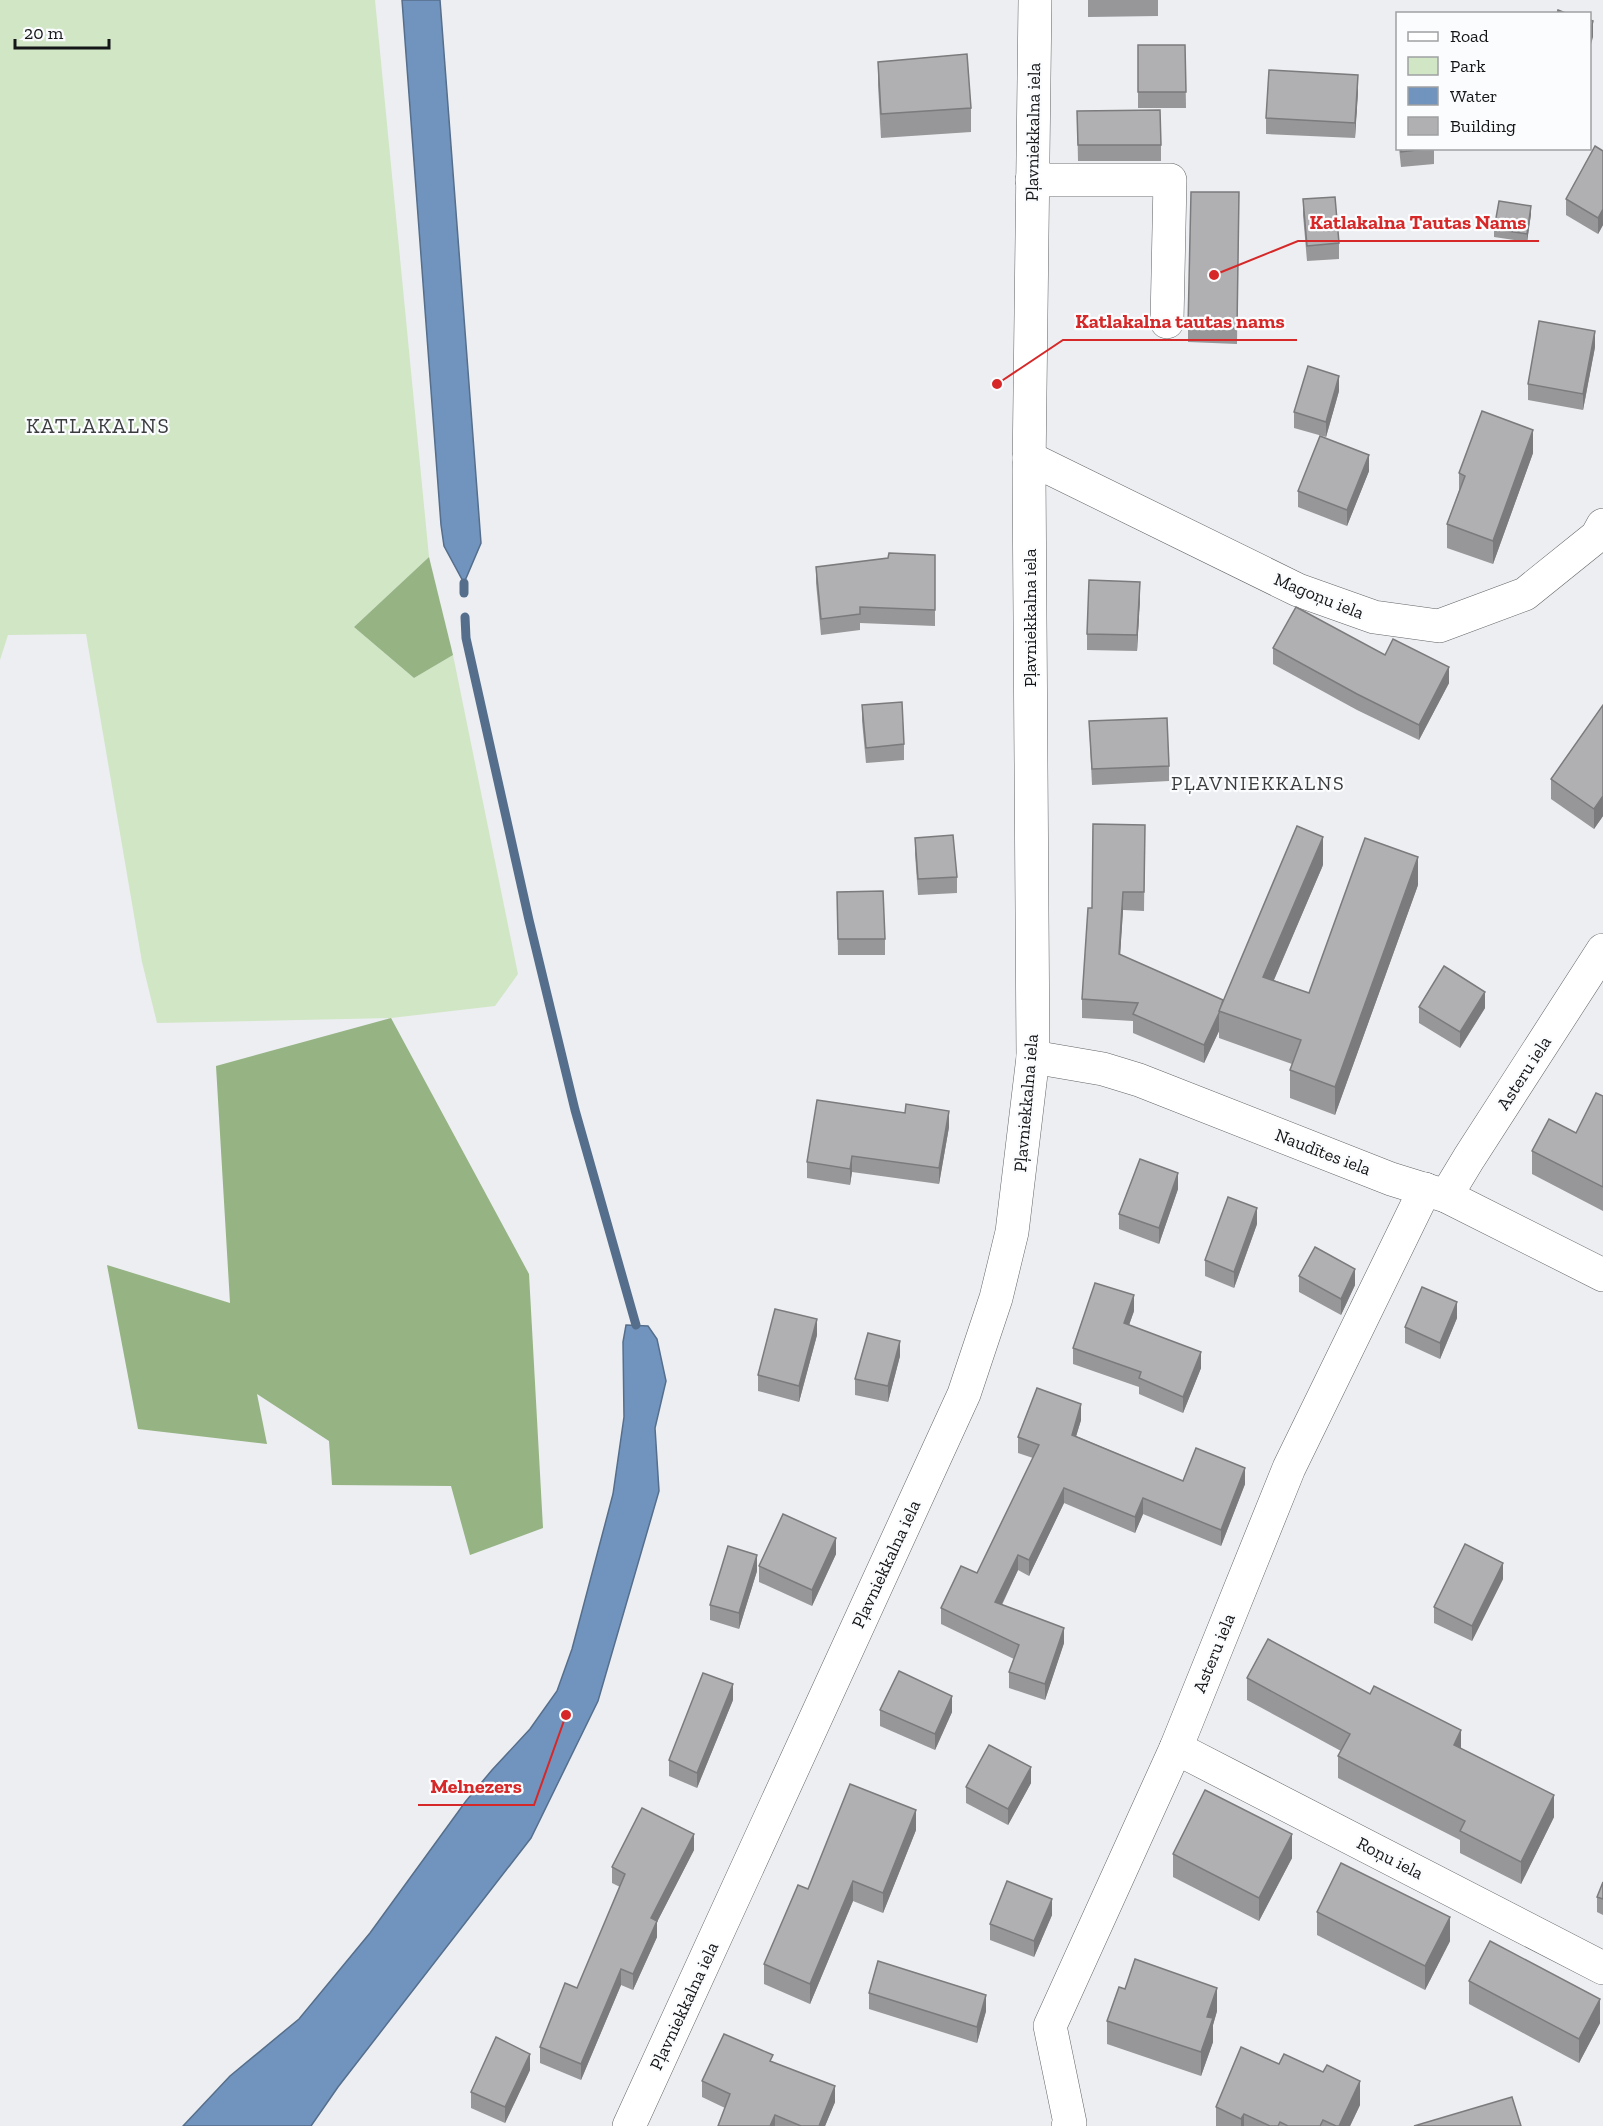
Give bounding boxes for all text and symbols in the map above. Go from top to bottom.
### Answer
scale bar [15,12,110,50]
legend [1396,12,1591,150]
text: 20 m [24,22,64,44]
text: Road [1450,25,1489,47]
text: Park [1450,55,1486,77]
street label: Pļavniekkalna iela [1021,62,1045,202]
text: Water [1450,85,1497,107]
text: Building [1450,115,1516,137]
callout: Katlakalna Tautas Nams [1298,203,1539,241]
text: Katlakalna Tautas Nams [1309,210,1527,234]
callout: Katlakalna tautas nams [1063,302,1297,340]
text: Katlakalna tautas nams [1075,309,1285,333]
district label: KATLAKALNS [26,413,170,438]
street label: Pļavniekkalna iela [1019,548,1041,687]
street label: Magoņu iela [1271,568,1367,624]
district label: PĻAVNIEKKALNS [1171,771,1345,795]
street label: Asteru iela [1492,1032,1556,1114]
street label: Pļavniekkalna iela [1009,1033,1043,1173]
street label: Naudītes iela [1272,1124,1374,1180]
street label: Pļavniekkalna iela [847,1496,925,1632]
street label: Asteru iela [1188,1610,1240,1696]
callout: Melnezers [418,1767,534,1805]
text: Melnezers [430,1774,522,1798]
street label: Roņu iela [1353,1832,1427,1884]
street label: Pļavniekkalna iela [645,1938,723,2074]

